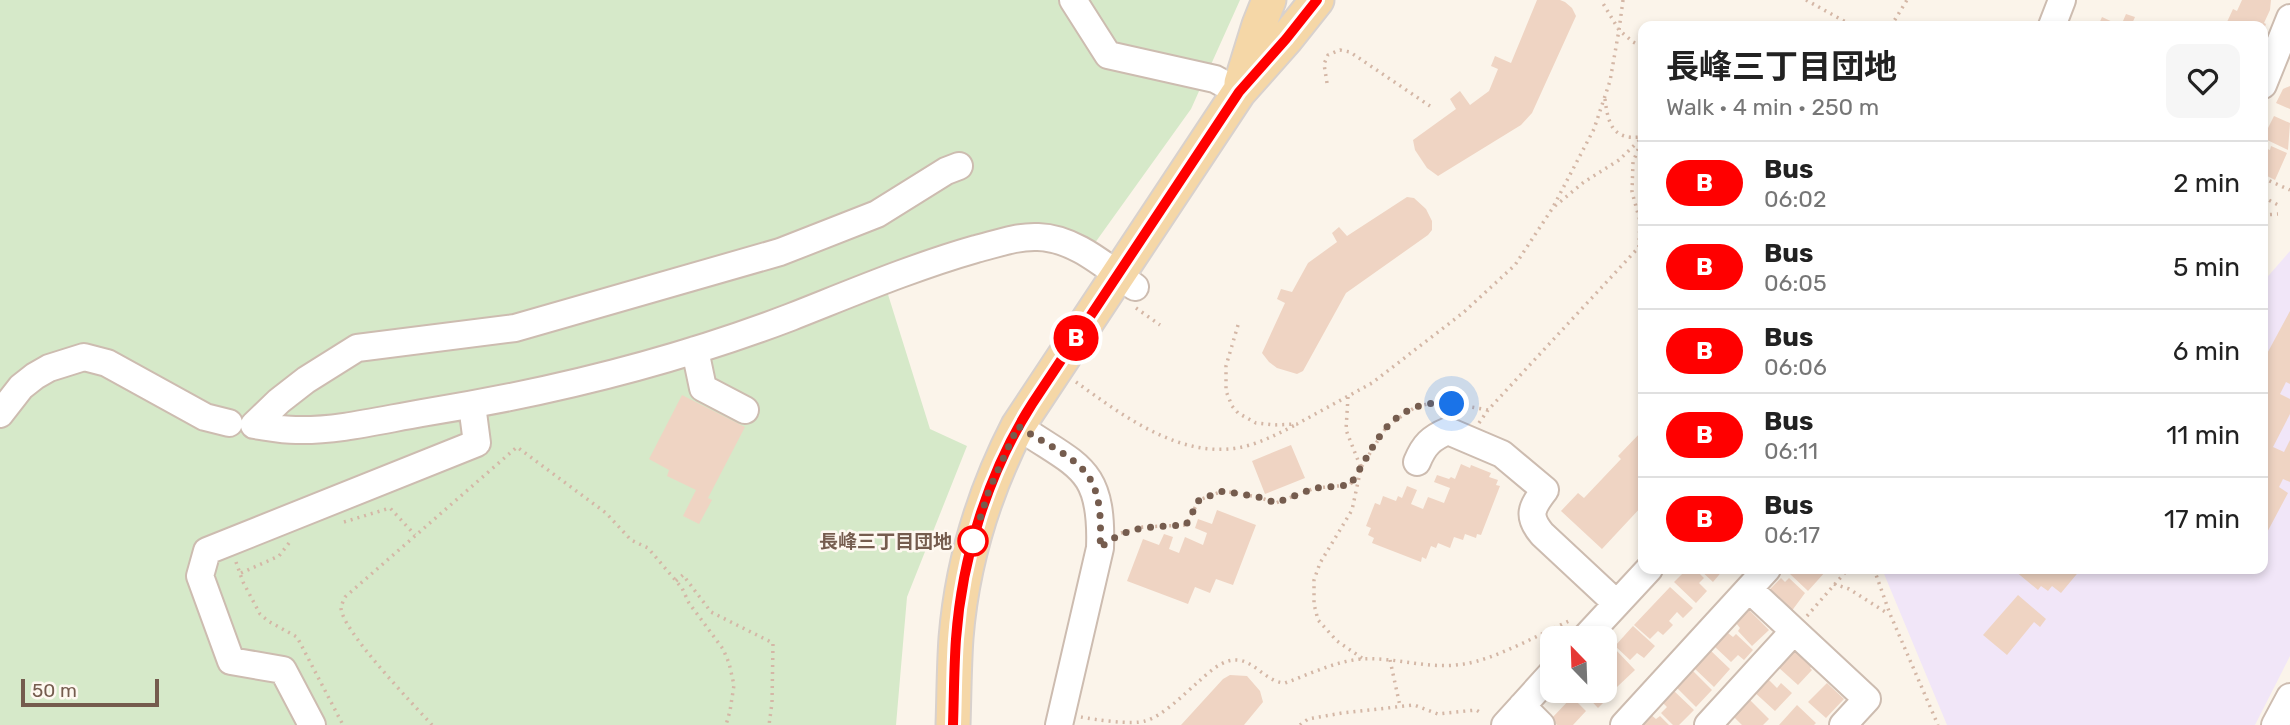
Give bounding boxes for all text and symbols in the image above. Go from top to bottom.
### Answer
button: heart [2166,44,2240,118]
text: 長峰三丁目団地 [1666,47,1897,86]
text: Walk · 4 min · 250 m [1666,93,1879,121]
text: Bus [1764,154,1813,185]
text: 2 min [2173,168,2240,199]
text: B [1696,169,1713,197]
text: 06:02 [1764,185,1826,213]
text: Bus [1764,238,1813,269]
text: 5 min [2173,252,2240,283]
text: B [1696,253,1713,281]
text: 06:05 [1764,269,1827,297]
line badge: B [1053,315,1099,361]
text: Bus [1764,322,1813,353]
text: B [1068,324,1084,352]
text: 6 min [2173,336,2240,367]
text: B [1696,337,1713,365]
text: 06:06 [1764,353,1827,381]
your location [1434,386,1469,421]
text: Bus [1764,406,1813,437]
text: 11 min [2166,420,2240,451]
text: B [1696,421,1713,449]
text: 06:11 [1764,437,1818,465]
text: Bus [1764,490,1813,521]
text: 17 min [2164,504,2240,535]
text: B [1696,505,1713,533]
text: 06:17 [1764,521,1820,549]
marker: 長峰三丁目団地 [958,526,988,556]
place label: 長峰三丁目団地 [819,530,952,553]
north arrow [1540,626,1617,704]
map controls [1540,626,1617,703]
scale bar [21,676,159,708]
text: 50 m [32,679,77,702]

